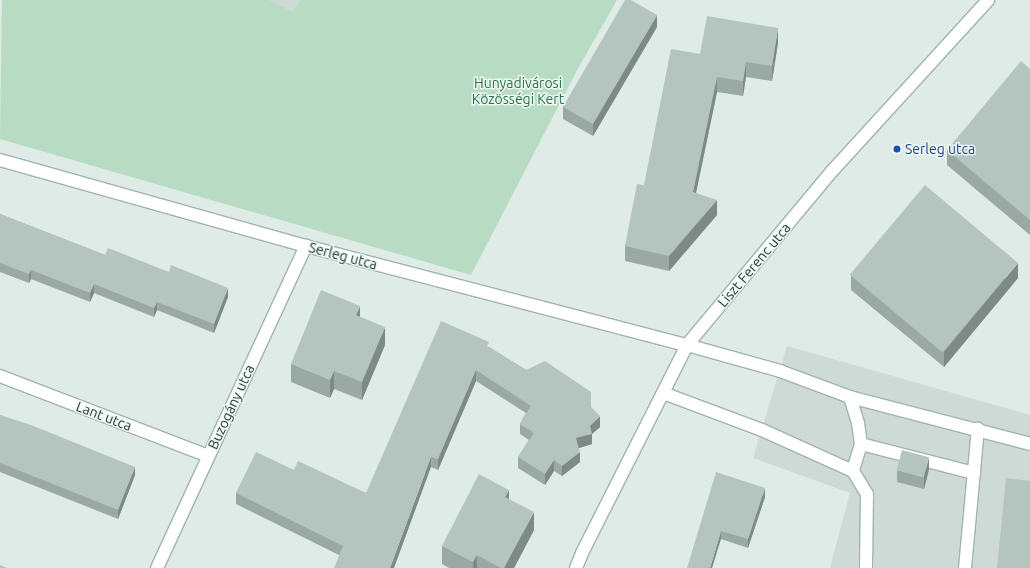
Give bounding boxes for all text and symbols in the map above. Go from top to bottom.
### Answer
park label: Hunyadivárosi Közösségi Kert [472,75,564,108]
place label: Serleg utca [905,141,975,157]
marker: Serleg utca [892,144,902,154]
street label: Liszt Ferenc utca [714,220,794,310]
street label: Serleg utca [307,239,379,273]
street label: Buzogány utca [204,362,258,452]
street label: Lant utca [74,398,134,434]

